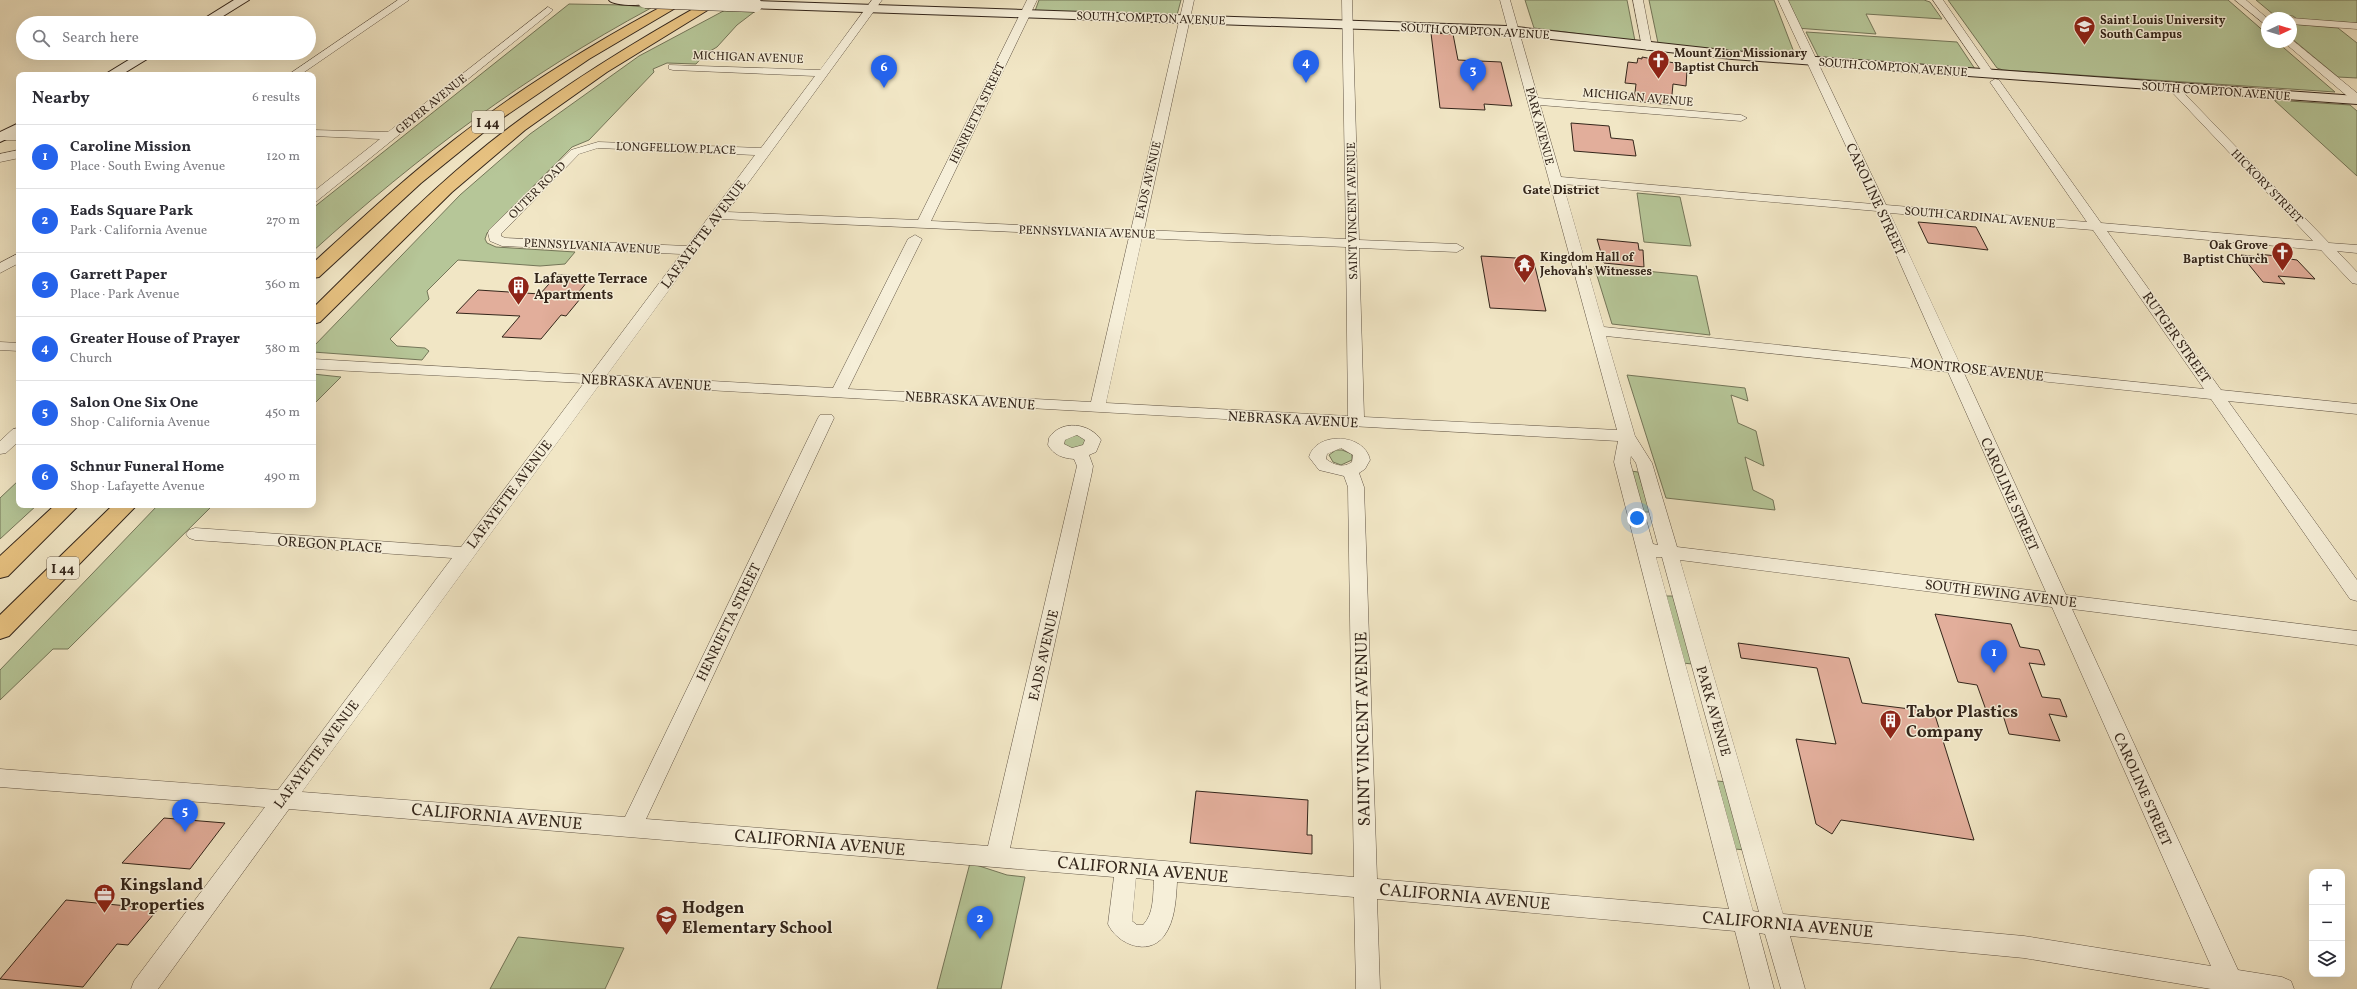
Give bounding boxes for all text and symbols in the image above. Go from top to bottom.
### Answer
street label: SOUTH COMPTON AVENUE [1076,8,1226,30]
north arrow [2261,12,2297,48]
place label: Saint Louis University South Campus [2100,13,2226,43]
school or university icon: Saint Louis University South Campus [2072,14,2098,47]
search box [16,16,316,60]
street label: SOUTH COMPTON AVENUE [1400,20,1550,44]
icon: search [30,27,52,49]
text: Search here [62,28,139,49]
place label: Mount Zion Missionary Baptist Church [1674,46,1808,76]
church icon: Mount Zion Missionary Baptist Church [1645,47,1671,80]
street label: MICHIGAN AVENUE [692,48,804,68]
pin: 4 [1293,50,1319,83]
pin: 6 [871,55,897,88]
street label: SOUTH COMPTON AVENUE [1818,55,1968,81]
pin: 3 [1460,58,1486,91]
street label: HENRIETTA STREET [946,60,1009,167]
street label: GEYER AVENUE [393,71,471,139]
street label: SOUTH COMPTON AVENUE [2141,79,2291,105]
street label: MICHIGAN AVENUE [1582,85,1694,111]
street label: PARK AVENUE [1521,86,1557,167]
text: Nearby [32,87,90,110]
text: 6 results [252,89,300,107]
road number: I 44 [472,111,504,133]
text: Caroline Mission [70,137,191,158]
street label: LONGFELLOW PLACE [616,139,736,159]
street label: EADS AVENUE [1132,140,1166,221]
street label: CAROLINE STREET [1840,140,1909,259]
street label: SAINT VINCENT AVENUE [1344,142,1362,280]
street label: HICKORY STREET [2227,146,2306,227]
text: 1 [42,148,48,166]
text: 120 m [266,148,300,166]
text: Place · South Ewing Avenue [70,158,225,176]
street label: OUTER ROAD [505,158,570,223]
street label: LAFAYETTE AVENUE [657,177,751,293]
district label: Gate District [1523,182,1599,200]
text: Eads Square Park [70,201,193,222]
street label: SOUTH CARDINAL AVENUE [1904,203,2056,233]
text: 2 [42,212,48,230]
text: 270 m [266,212,300,230]
text: Park · California Avenue [70,222,207,240]
street label: PENNSYLVANIA AVENUE [1018,223,1156,243]
street label: PENNSYLVANIA AVENUE [523,235,661,259]
place label: Oak Grove Baptist Church [2183,238,2268,268]
church icon: Oak Grove Baptist Church [2270,239,2296,272]
place label: Kingdom Hall of Jehovah's Witnesses [1539,250,1652,280]
temple icon: Kingdom Hall of Jehovah's Witnesses [1511,251,1537,284]
text: Garrett Paper [70,265,167,286]
place label: Lafayette Terrace Apartments [534,270,648,305]
building icon: Lafayette Terrace Apartments [506,273,532,306]
text: 3 [42,276,48,294]
text: 360 m [265,276,300,294]
text: Place · Park Avenue [70,286,179,304]
street label: RUTGER STREET [2137,288,2214,387]
text: Greater House of Prayer [70,329,240,350]
text: 4 [41,340,49,358]
text: 380 m [265,340,300,358]
text: Church [70,350,112,368]
street label: MONTROSE AVENUE [1909,354,2045,387]
street label: NEBRASKA AVENUE [580,371,712,396]
street label: NEBRASKA AVENUE [904,387,1036,416]
text: Salon One Six One [70,393,198,414]
text: 5 [42,404,48,422]
text: 450 m [265,404,300,422]
street label: NEBRASKA AVENUE [1227,408,1359,433]
text: Shop · California Avenue [70,414,210,432]
street label: CAROLINE STREET [1975,435,2042,554]
street label: LAFAYETTE AVENUE [463,437,557,553]
text: Schnur Funeral Home [70,457,224,478]
text: 6 [41,468,49,486]
text: 490 m [264,468,300,486]
text: Shop · Lafayette Avenue [70,478,205,496]
your location [1627,508,1647,528]
street label: OREGON PLACE [277,532,383,559]
road number: I 44 [47,557,79,579]
street label: HENRIETTA STREET [692,560,766,685]
street label: SOUTH EWING AVENUE [1924,576,2078,613]
street label: EADS AVENUE [1025,608,1064,703]
street label: SAINT VINCENT AVENUE [1350,631,1377,827]
pin: 1 [1981,640,2007,673]
street label: PARK AVENUE [1691,664,1735,759]
street label: LAFAYETTE AVENUE [270,697,364,813]
place label: Tabor Plastics Company [1906,701,2018,744]
building icon: Tabor Plastics Company [1877,708,1903,741]
street label: CAROLINE STREET [2108,730,2175,849]
pin: 5 [172,799,198,832]
street label: CALIFORNIA AVENUE [410,799,583,836]
street label: CALIFORNIA AVENUE [733,825,906,862]
street label: CALIFORNIA AVENUE [1056,852,1229,889]
map controls [2309,869,2345,977]
button: + [2309,869,2345,905]
place label: Kingsland Properties [120,874,205,917]
street label: CALIFORNIA AVENUE [1378,879,1551,916]
office icon: Kingsland Properties [91,881,117,914]
place label: Hodgen Elementary School [682,897,833,940]
school or university icon: Hodgen Elementary School [654,904,680,937]
button: − [2309,905,2345,941]
pin: 2 [967,906,993,939]
street label: CALIFORNIA AVENUE [1701,907,1874,944]
button: layers [2309,941,2345,977]

